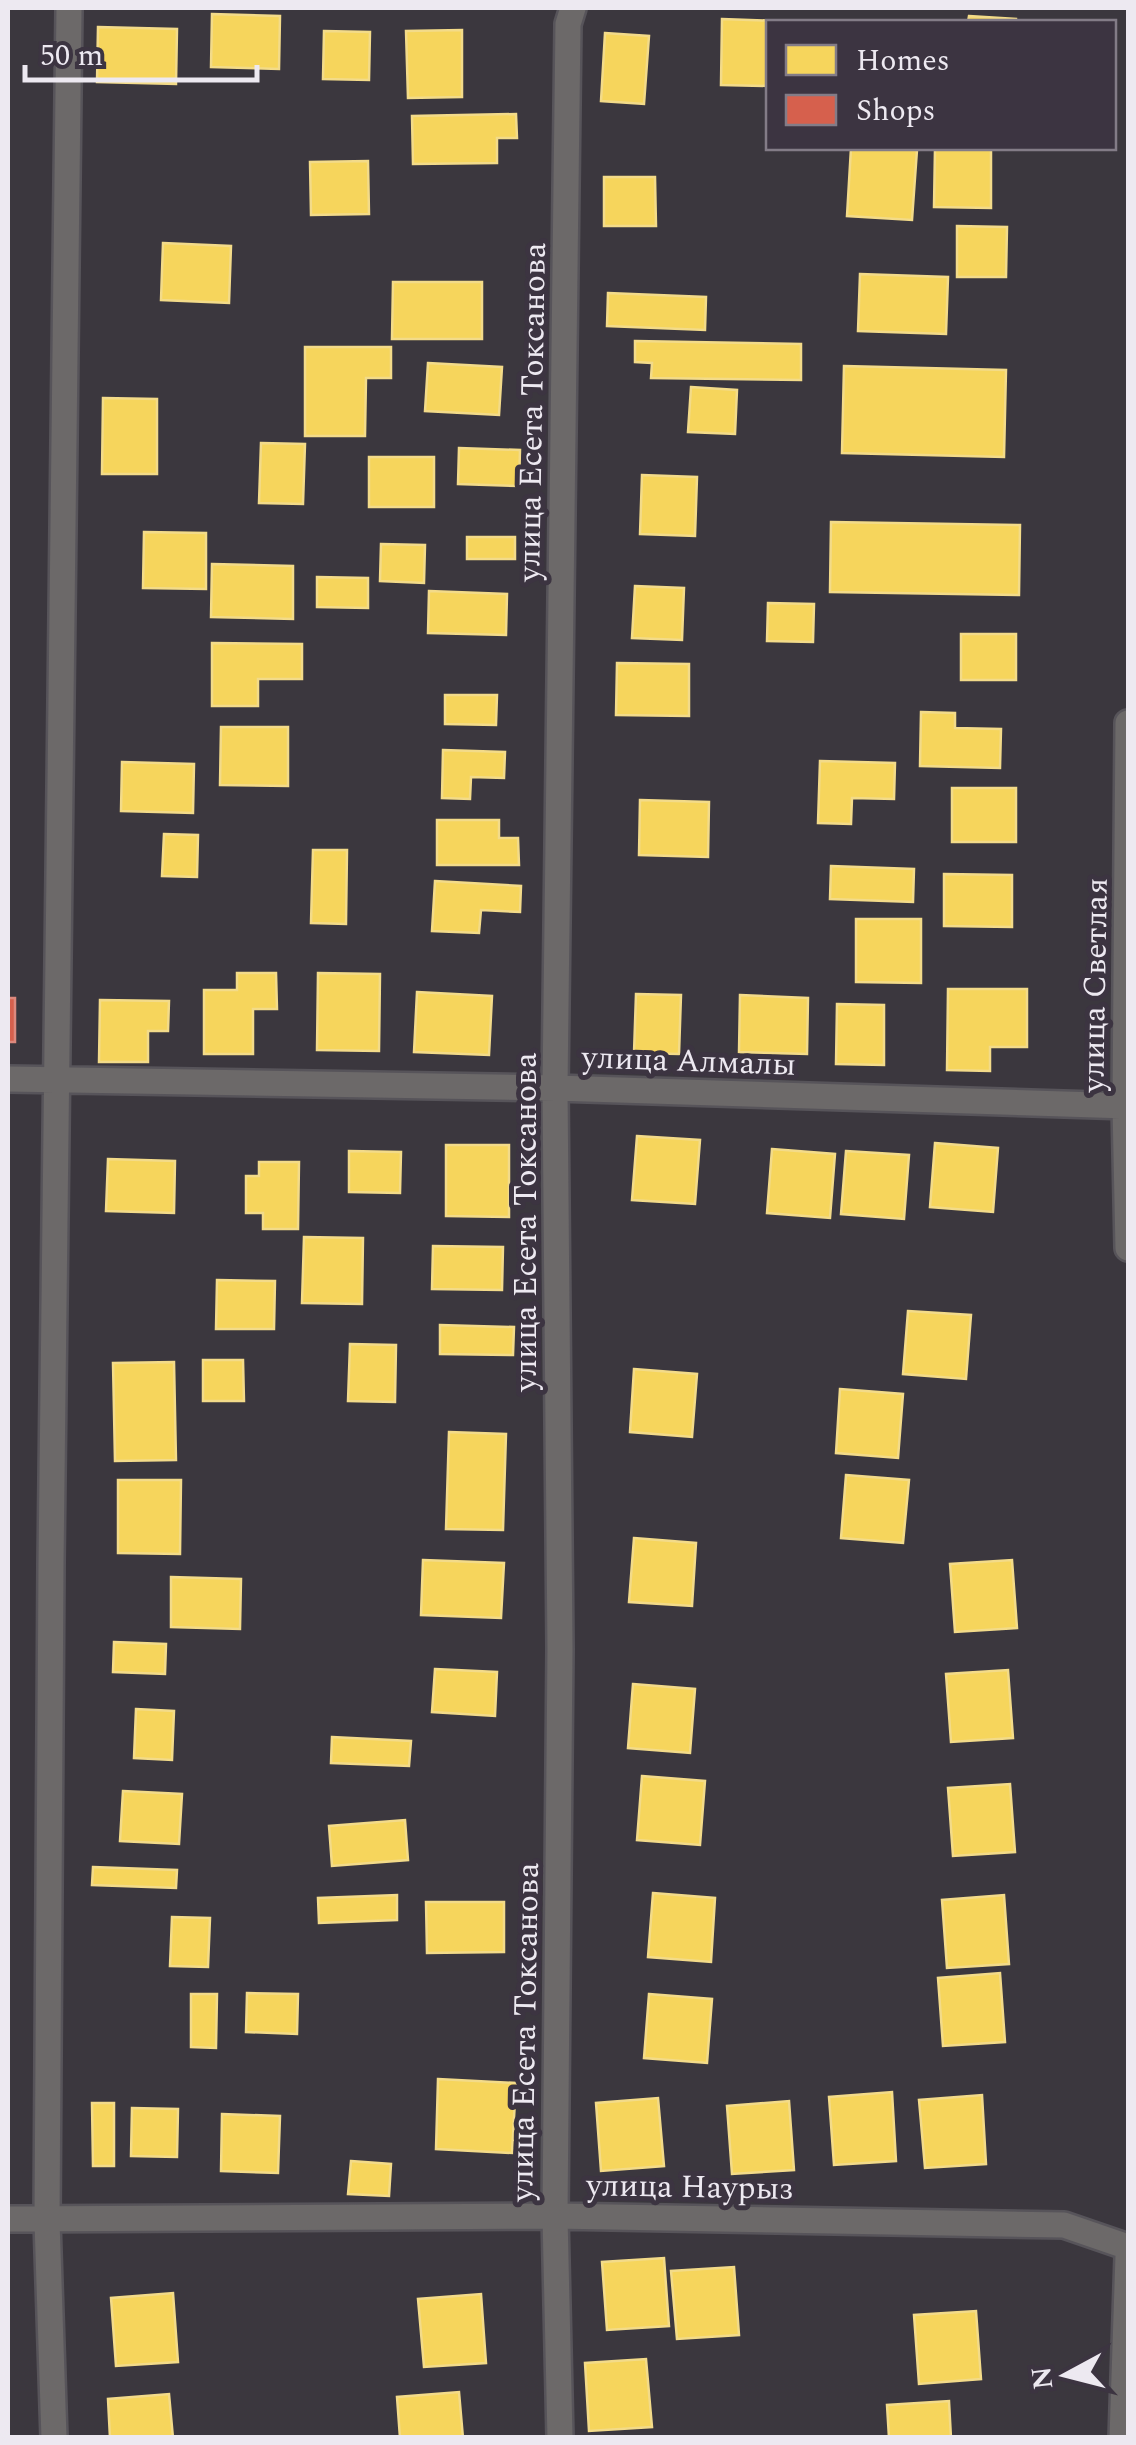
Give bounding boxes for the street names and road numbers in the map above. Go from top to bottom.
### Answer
street label: улица Есета Токсанова [505,242,560,583]
street label: улица Светлая [1069,877,1122,1094]
street label: улица Алмалы [580,1033,797,1090]
street label: улица Есета Токсанова [502,1052,551,1393]
street label: улица Есета Токсанова [498,1862,553,2203]
street label: улица Наурыз [585,2161,794,2214]

